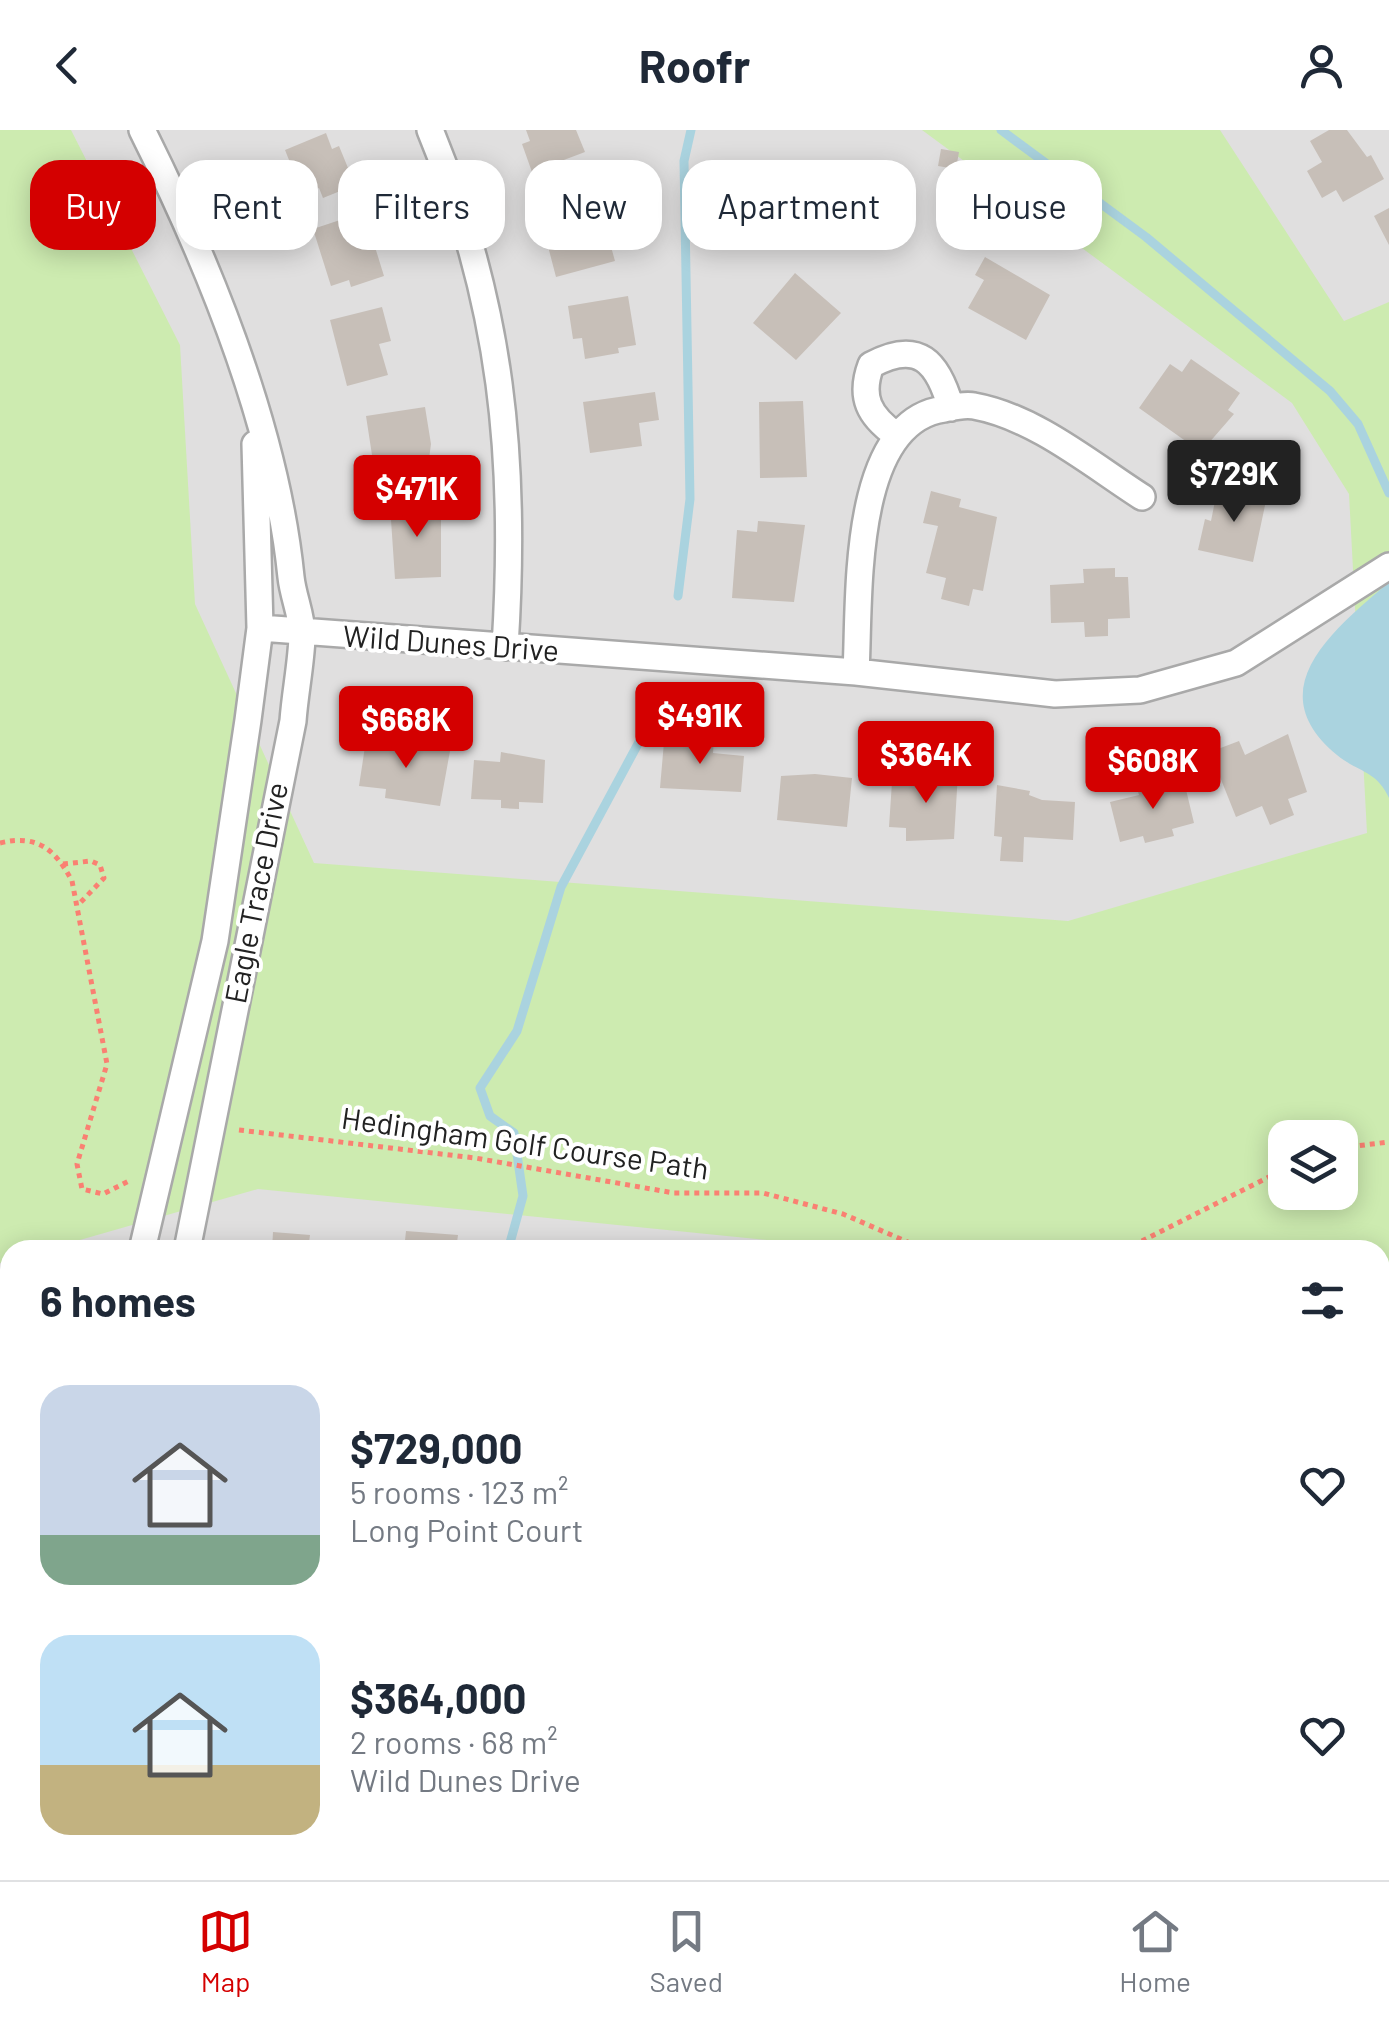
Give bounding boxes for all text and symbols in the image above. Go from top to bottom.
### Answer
icon: back [40,38,95,93]
text: Roofr [639,38,750,92]
icon: person [1294,38,1349,93]
chip: Buy [30,160,156,250]
chip: Rent [176,160,318,250]
chip: Filters [338,160,505,250]
chip: New [525,160,662,250]
chip: Apartment [682,160,916,250]
chip: House [936,160,1102,250]
pin: $729K [1164,440,1304,525]
text: $729K [1189,453,1279,491]
pin: $471K [347,455,487,540]
text: $471K [376,468,458,506]
street label: Wild Dunes Drive [342,617,560,668]
pin: $491K [630,682,770,767]
pin: $668K [336,686,476,771]
text: $491K [657,695,743,733]
text: $668K [361,699,451,737]
pin: $364K [856,721,996,806]
pin: $608K [1083,727,1223,812]
text: $364K [880,734,972,772]
text: $608K [1107,740,1199,778]
street label: Eagle Trace Drive [216,779,294,1006]
street label: Hedingham Golf Course Path [339,1098,711,1186]
map controls [1268,1120,1358,1210]
button: layers [1268,1120,1358,1210]
icon: filters [1295,1273,1350,1328]
text: 6 homes [40,1275,196,1325]
text: $729,000 [350,1422,523,1472]
icon: home [120,1425,240,1545]
icon: heart [1295,1458,1350,1513]
text: 5 rooms · 123 m² [350,1472,569,1510]
text: Long Point Court [350,1510,583,1548]
text: $364,000 [350,1672,527,1722]
icon: home [120,1675,240,1795]
icon: heart [1295,1708,1350,1763]
text: 2 rooms · 68 m² [350,1722,558,1760]
text: Wild Dunes Drive [350,1760,581,1798]
tab: Map [198,1904,253,1998]
tab: Saved [650,1904,723,1998]
tab: Home [1119,1904,1191,1998]

